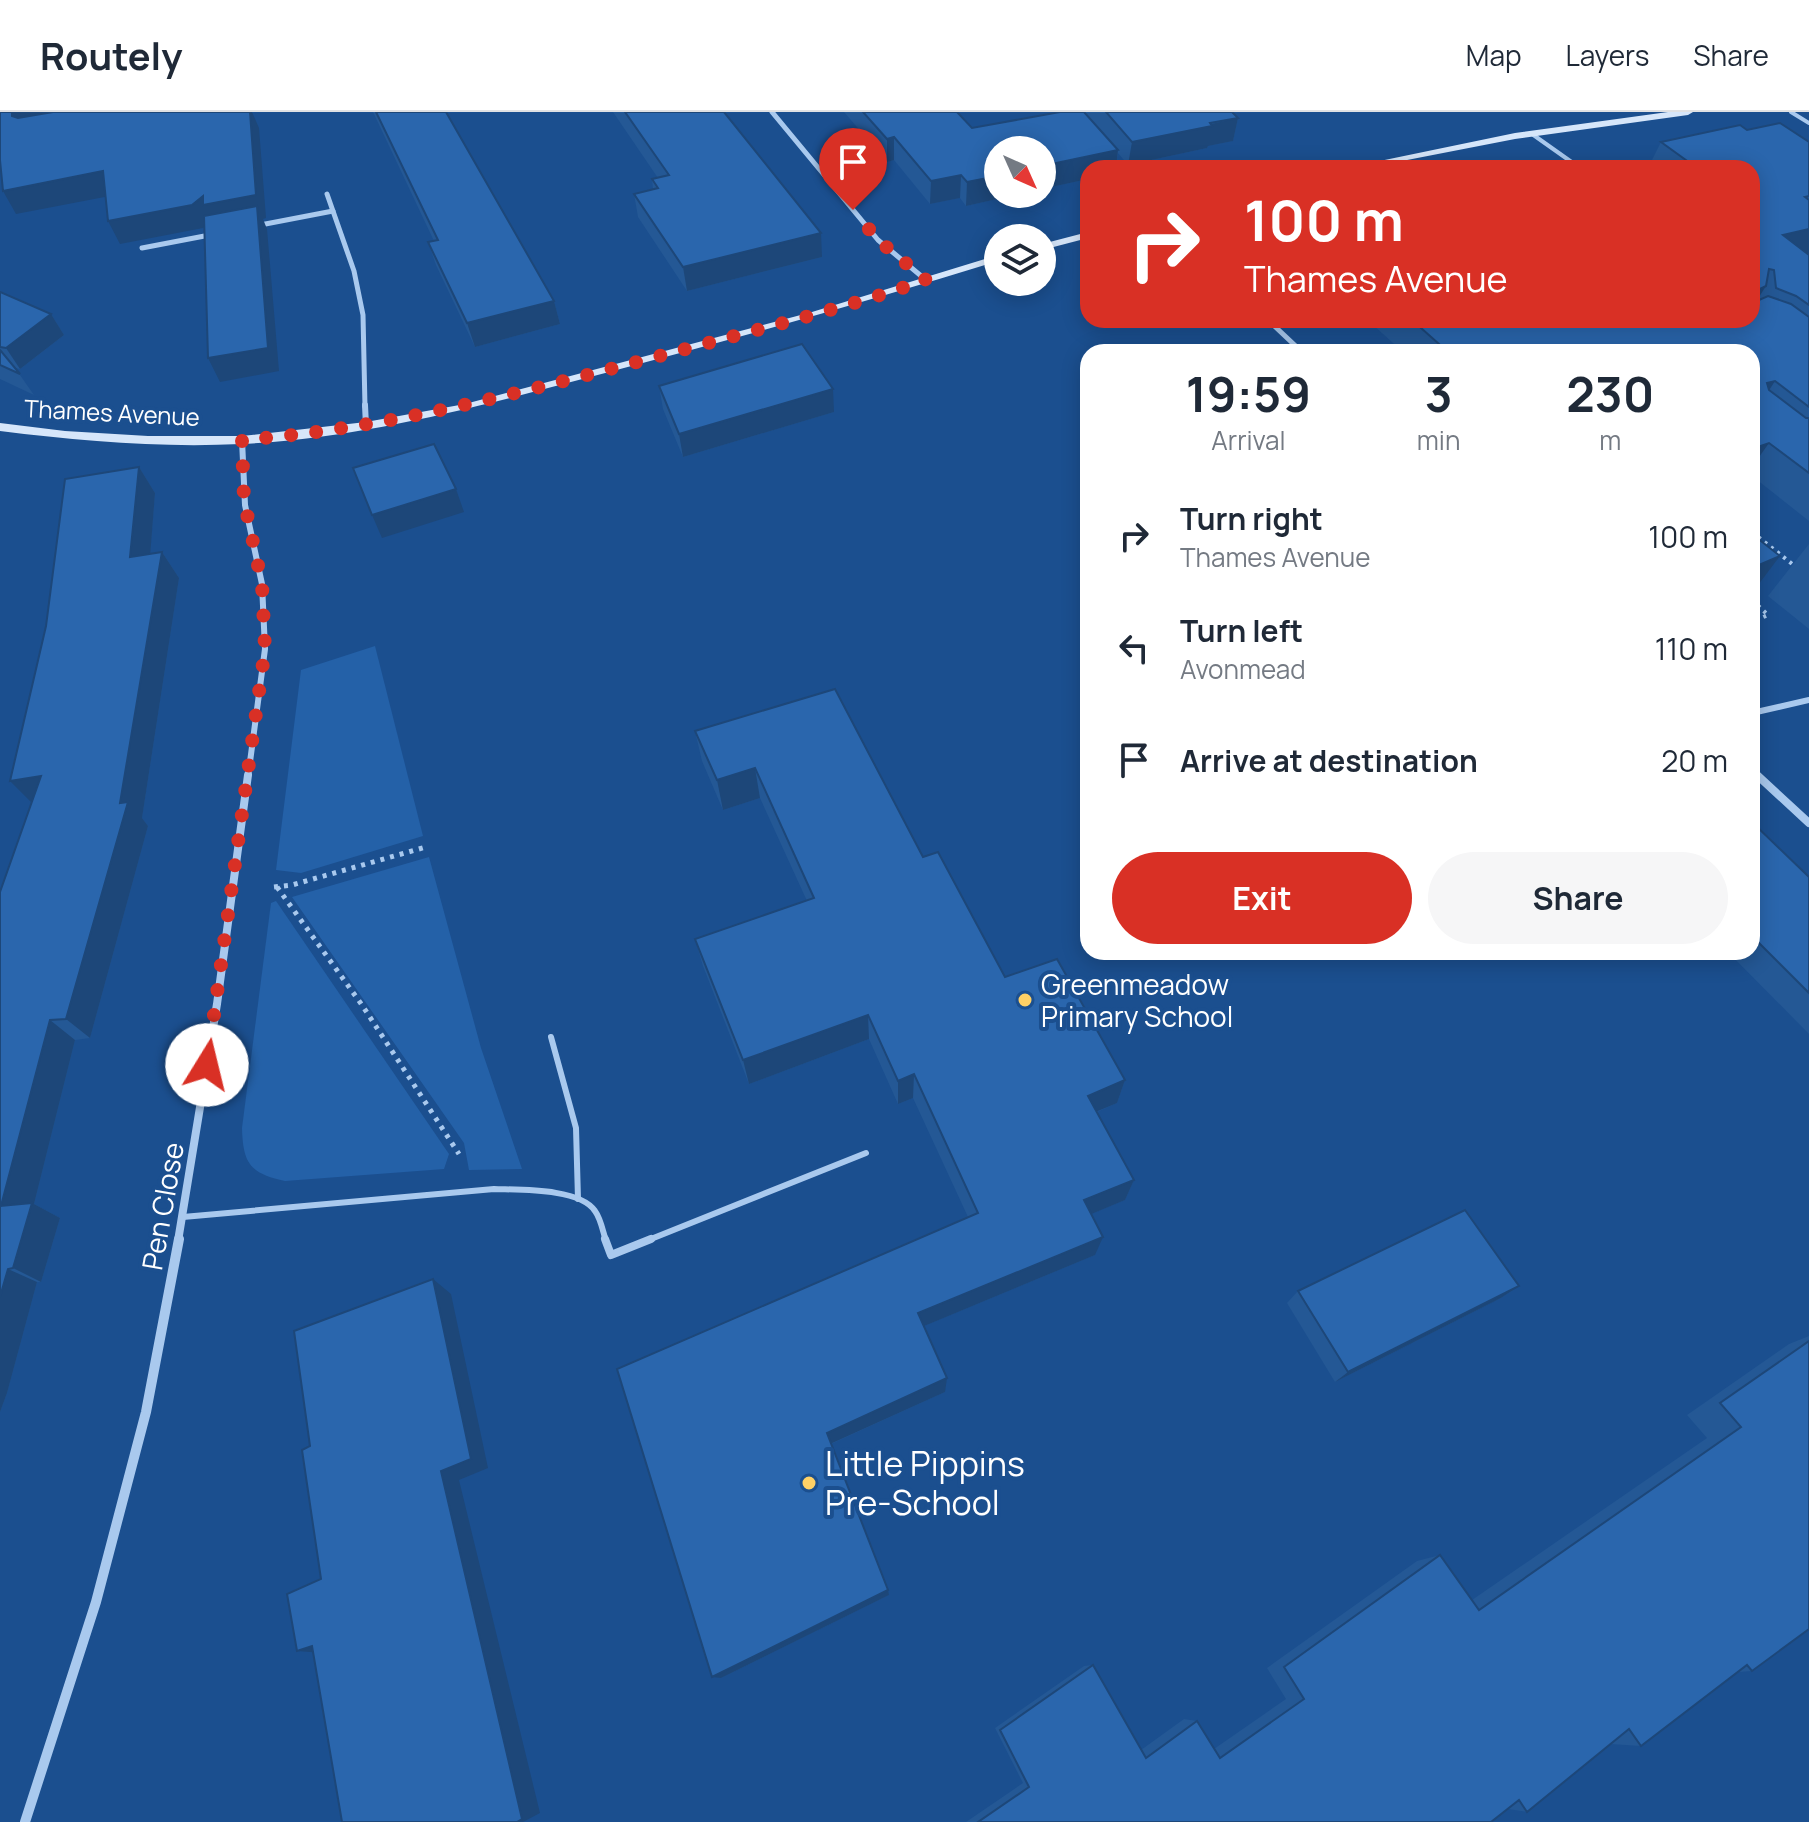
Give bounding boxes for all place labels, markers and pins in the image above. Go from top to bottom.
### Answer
pin [819,128,887,210]
place label: Greenmeadow Primary School [1041,965,1233,1035]
marker: Greenmeadow Primary School [1016,991,1034,1009]
place label: Little Pippins Pre-School [825,1440,1025,1525]
marker: Little Pippins Pre-School [800,1474,818,1492]

